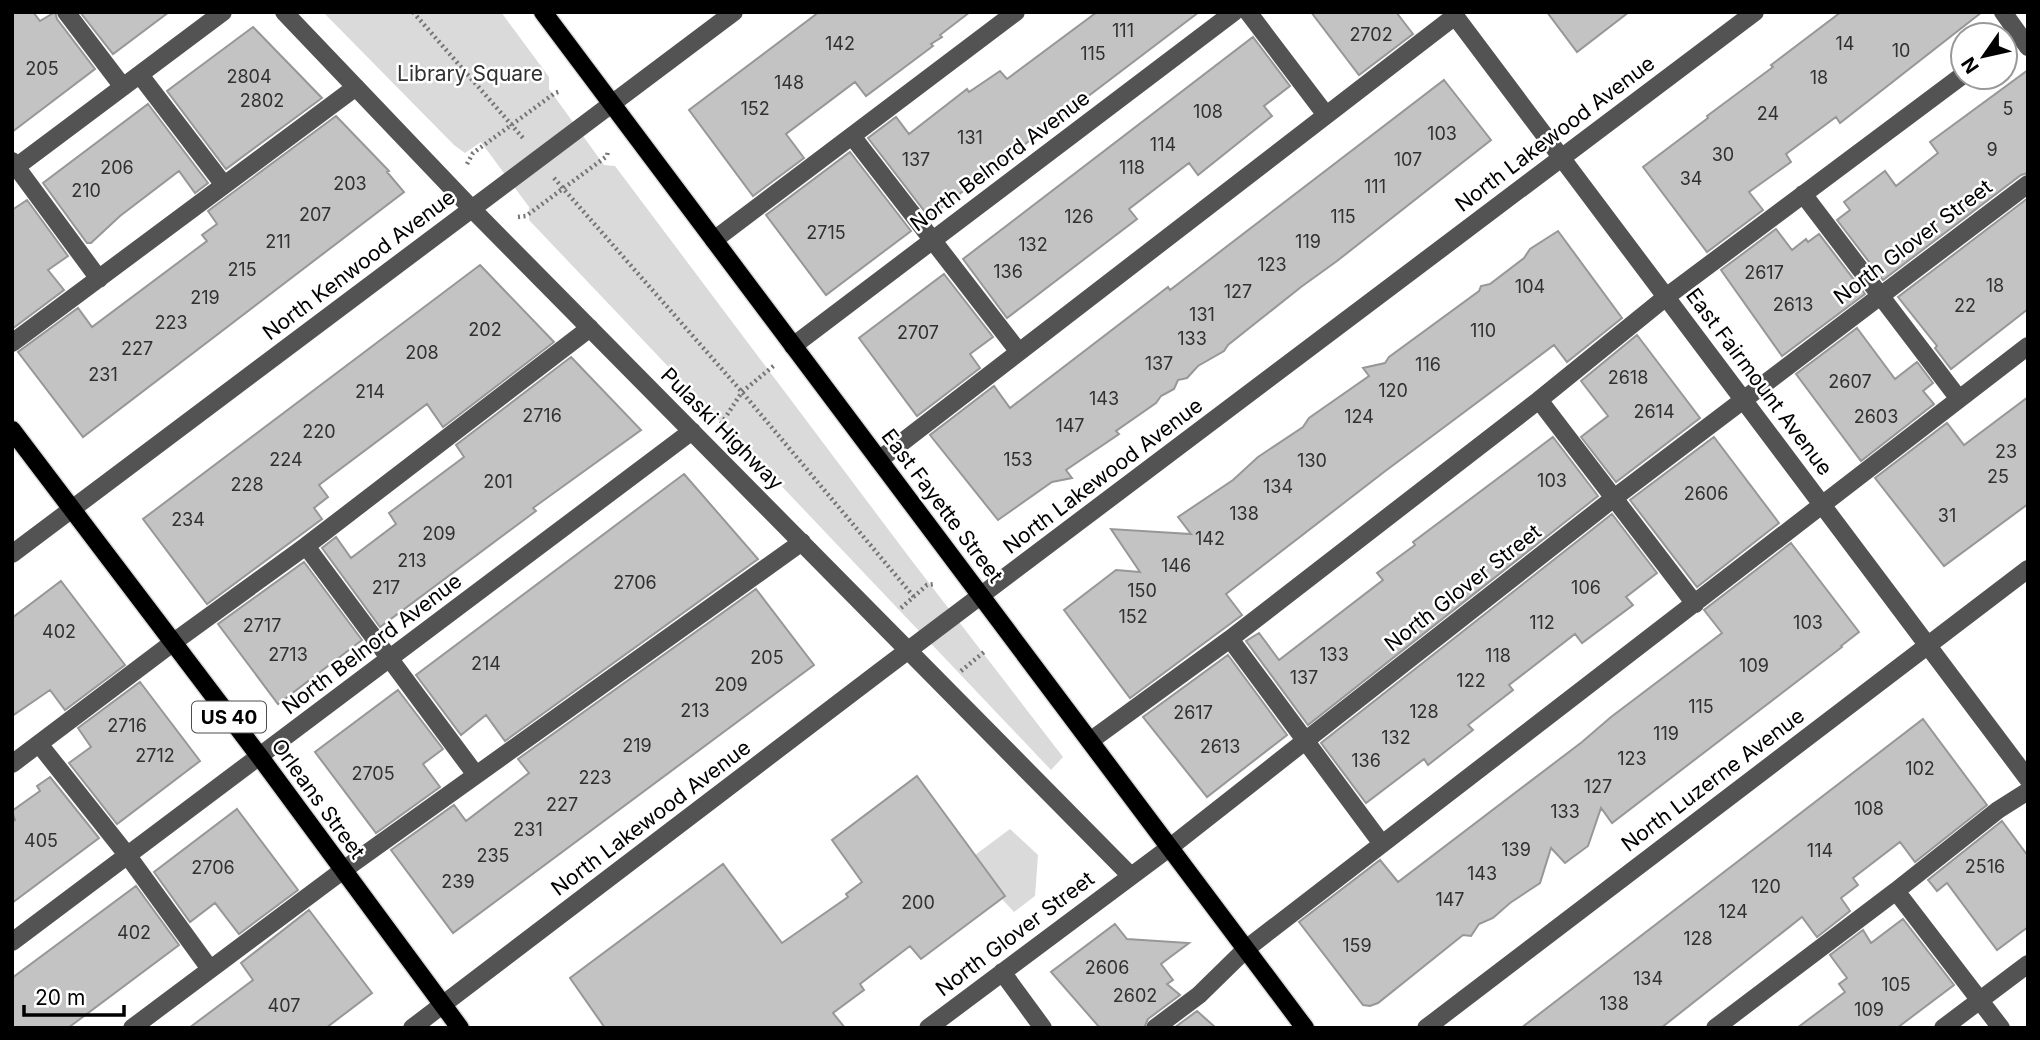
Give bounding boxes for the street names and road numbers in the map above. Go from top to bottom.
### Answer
street label: North Lakewood Avenue [1450,51,1659,217]
street label: North Belnord Avenue [905,85,1094,236]
street label: North Glover Street [1829,174,1997,309]
street label: North Kenwood Avenue [258,184,460,345]
street label: East Fairmount Avenue [1681,283,1838,480]
street label: Pulaski Highway [656,362,789,495]
street label: North Lakewood Avenue [998,393,1207,559]
street label: East Fayette Street [877,424,1008,587]
street label: North Glover Street [1380,519,1546,656]
street label: North Belnord Avenue [277,568,466,719]
road number: US 40 [192,702,266,732]
street label: North Luzerne Avenue [1616,703,1809,856]
street label: Orleans Street [266,734,370,864]
street label: North Lakewood Avenue [546,735,755,901]
street label: North Glover Street [931,866,1099,1001]

